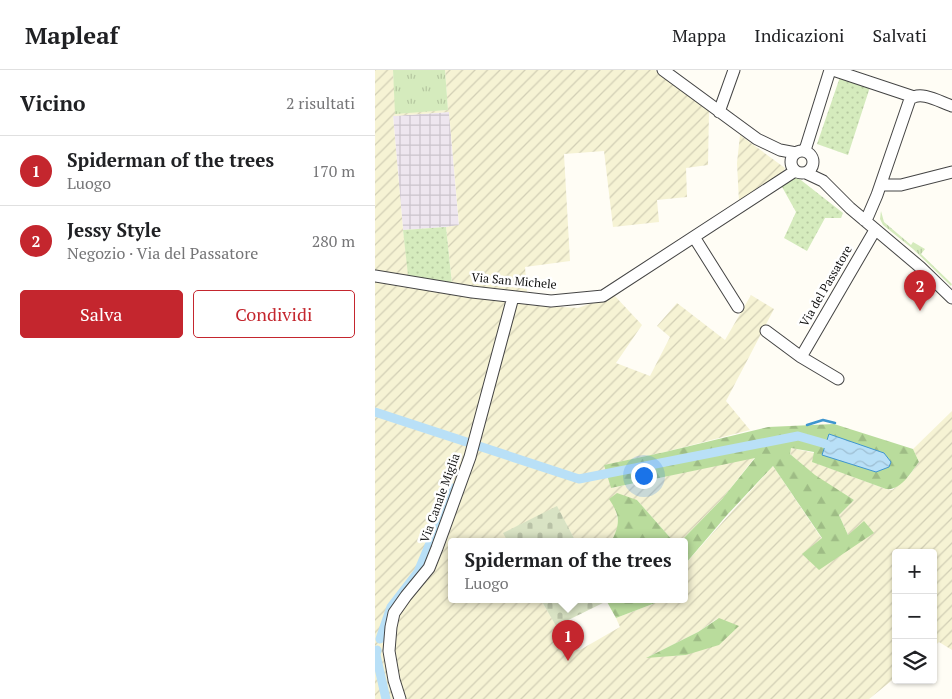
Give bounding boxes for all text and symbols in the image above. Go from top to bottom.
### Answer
text: Mapleaf [25,19,118,51]
text: Mappa [672,23,726,47]
text: Indicazioni [754,23,845,47]
text: Salvati [873,23,927,47]
text: Vicino [20,89,86,117]
text: 2 risultati [286,92,355,114]
text: Spiderman of the trees [67,147,274,172]
text: 1 [31,160,41,182]
text: 170 m [312,160,355,182]
text: Luogo [67,172,111,194]
text: Jessy Style [67,217,161,242]
text: 2 [31,230,41,252]
text: 280 m [312,230,355,252]
text: Negozio · Via del Passatore [67,242,258,264]
street label: Via del Passatore [796,242,855,329]
street label: Via San Michele [471,269,557,292]
pin: 2 [904,270,936,311]
button: Salva [20,290,183,338]
button: Condividi [193,290,355,338]
street label: Via Canale Miglia [416,451,463,545]
your location [631,463,657,489]
popup [448,538,688,603]
text: Spiderman of the trees [464,547,672,572]
map controls [892,549,937,684]
button: + [892,549,937,594]
text: Luogo [464,572,509,594]
button: − [892,594,937,639]
pin: 1 [552,620,584,661]
button: layers [892,639,937,684]

